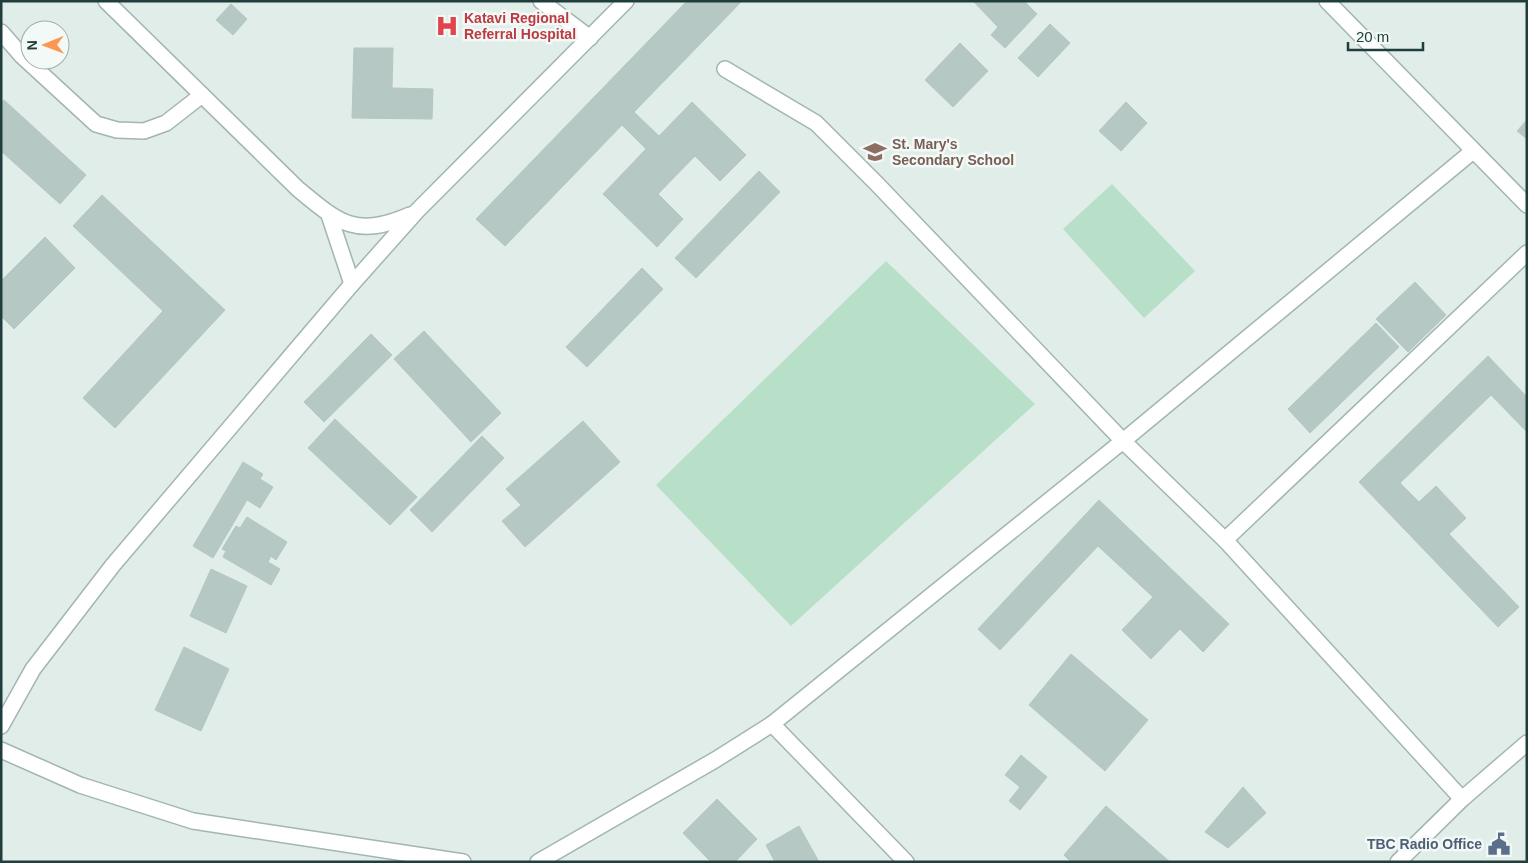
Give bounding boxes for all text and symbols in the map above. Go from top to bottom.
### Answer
place label: Katavi Regional Referral Hospital [464,10,576,42]
hospital icon: Katavi Regional Referral Hospital [434,13,460,39]
north arrow [20,20,70,70]
scale bar [1348,20,1423,52]
text: 20 m [1356,28,1389,45]
text: N [24,40,40,50]
place label: St. Mary's Secondary School [892,136,1014,168]
school or university icon: St. Mary's Secondary School [862,139,888,165]
public building icon: TBC Radio Office [1486,831,1512,857]
place label: TBC Radio Office [1367,836,1482,852]

